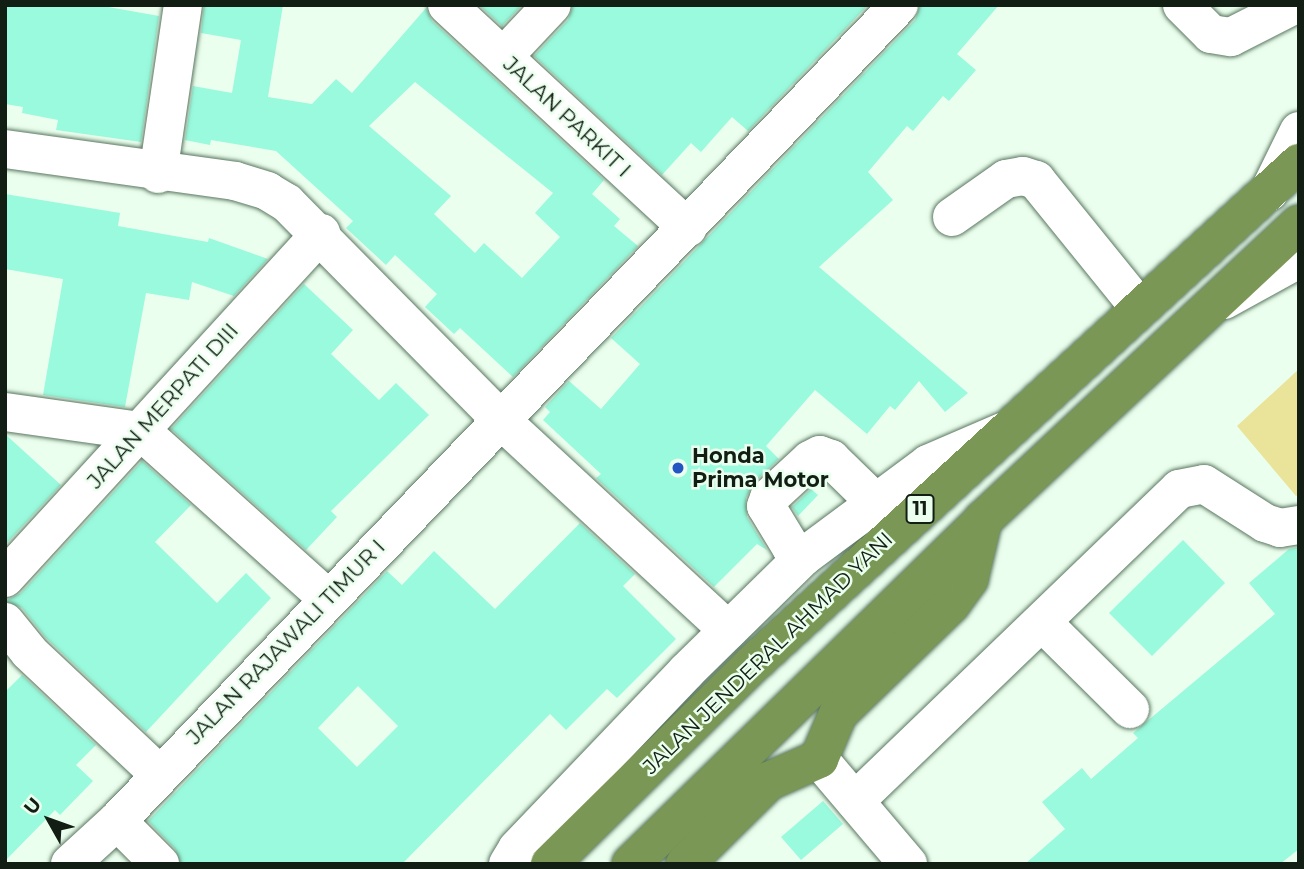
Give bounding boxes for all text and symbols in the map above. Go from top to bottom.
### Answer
street label: JALAN PARKIT I [498,52,636,182]
street label: JALAN MERPATI DIII [82,318,244,494]
place label: Honda Prima Motor [692,443,829,493]
marker: Honda Prima Motor [670,460,686,476]
road number: 11 [904,494,936,524]
street label: JALAN JENDERAL AHMAD YANI [638,527,898,779]
street label: JALAN RAJAWALI TIMUR I [182,535,390,749]
north arrow [14,785,84,855]
text: U [19,793,46,819]

